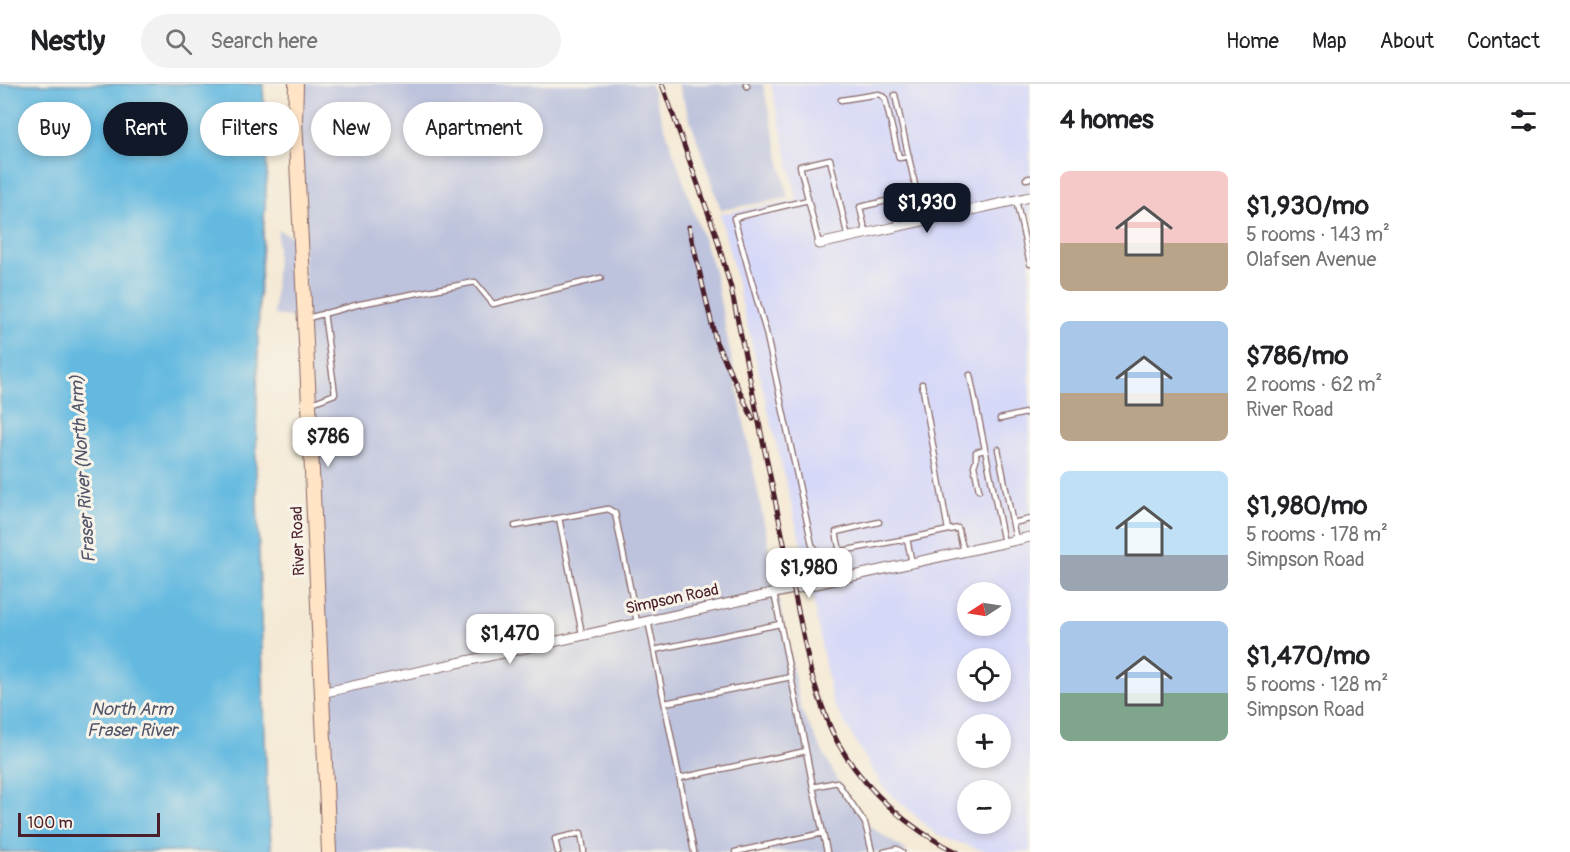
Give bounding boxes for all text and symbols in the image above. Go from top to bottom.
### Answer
search box [141,14,561,68]
text: Nestly [30,24,105,59]
icon: search [162,25,195,58]
text: Search here [210,27,318,55]
text: Home [1226,28,1279,55]
text: Map [1312,28,1347,55]
text: About [1380,28,1434,55]
text: Contact [1467,28,1540,55]
chip: Buy [18,102,91,156]
chip: Rent [103,102,188,156]
chip: Filters [200,102,299,156]
chip: New [311,102,391,156]
chip: Apartment [403,102,543,156]
text: 4 homes [1060,104,1154,136]
icon: filters [1507,104,1540,137]
pin: $1,930 [878,183,976,234]
text: $1,930 [898,190,956,215]
text: $1,930/mo [1246,190,1369,222]
icon: home [1108,195,1180,267]
text: 5 rooms · 143 m² [1246,222,1390,247]
text: Olafsen Avenue [1246,247,1376,272]
text: $786/mo [1246,340,1348,372]
icon: home [1108,345,1180,417]
text: 2 rooms · 62 m² [1246,372,1382,397]
water label: Fraser River (North Arm) [65,374,101,564]
text: River Road [1246,397,1334,422]
pin: $786 [292,417,364,468]
text: $786 [306,424,350,449]
text: $1,980/mo [1246,490,1368,522]
icon: home [1108,495,1180,567]
street label: River Road [287,506,309,576]
text: 5 rooms · 178 m² [1246,522,1388,547]
text: Simpson Road [1246,547,1365,572]
pin: $1,980 [760,548,858,599]
text: $1,980 [780,555,838,580]
street label: Simpson Road [624,579,720,619]
north arrow [957,582,1011,636]
map controls [957,582,1011,834]
pin: $1,470 [461,614,559,665]
text: $1,470 [480,621,540,646]
text: $1,470/mo [1246,640,1370,672]
icon: home [1108,645,1180,717]
button: locate [957,648,1011,702]
text: 5 rooms · 128 m² [1246,672,1388,697]
text: Simpson Road [1246,697,1365,722]
water label: North Arm Fraser River [87,698,180,742]
button: + [957,714,1011,768]
button: − [957,780,1011,834]
scale bar [18,810,160,838]
text: 100 m [27,813,73,833]

